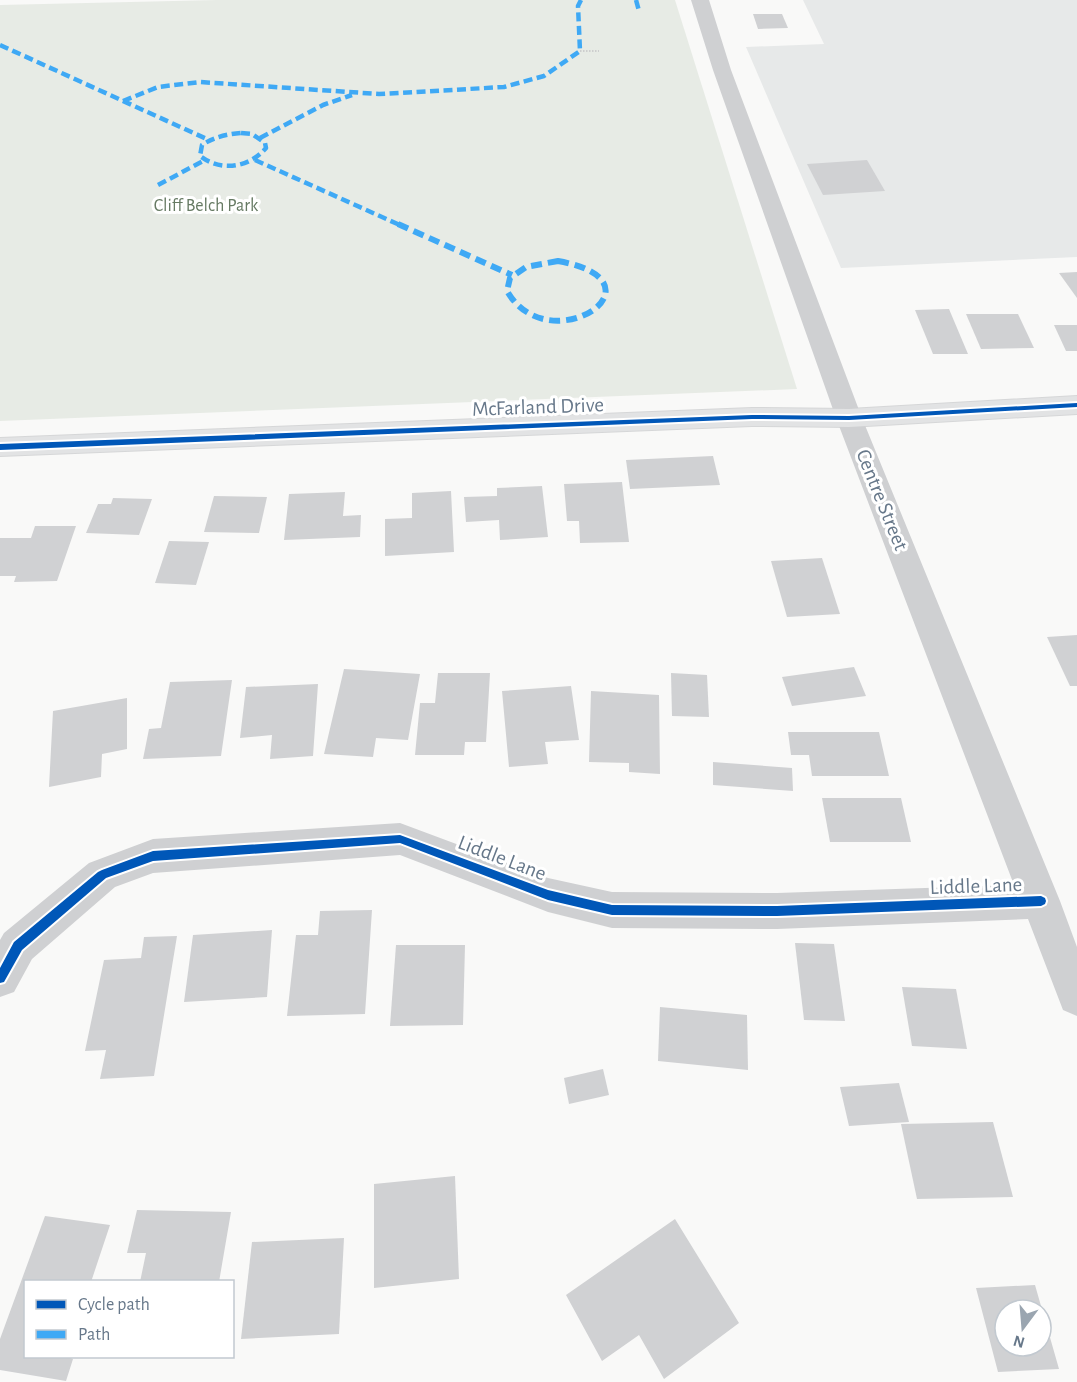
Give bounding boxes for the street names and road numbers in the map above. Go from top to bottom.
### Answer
street label: McFarland Drive [472,394,604,420]
street label: Centre Street [852,446,912,554]
street label: Liddle Lane [455,832,549,884]
street label: Liddle Lane [929,874,1023,898]

